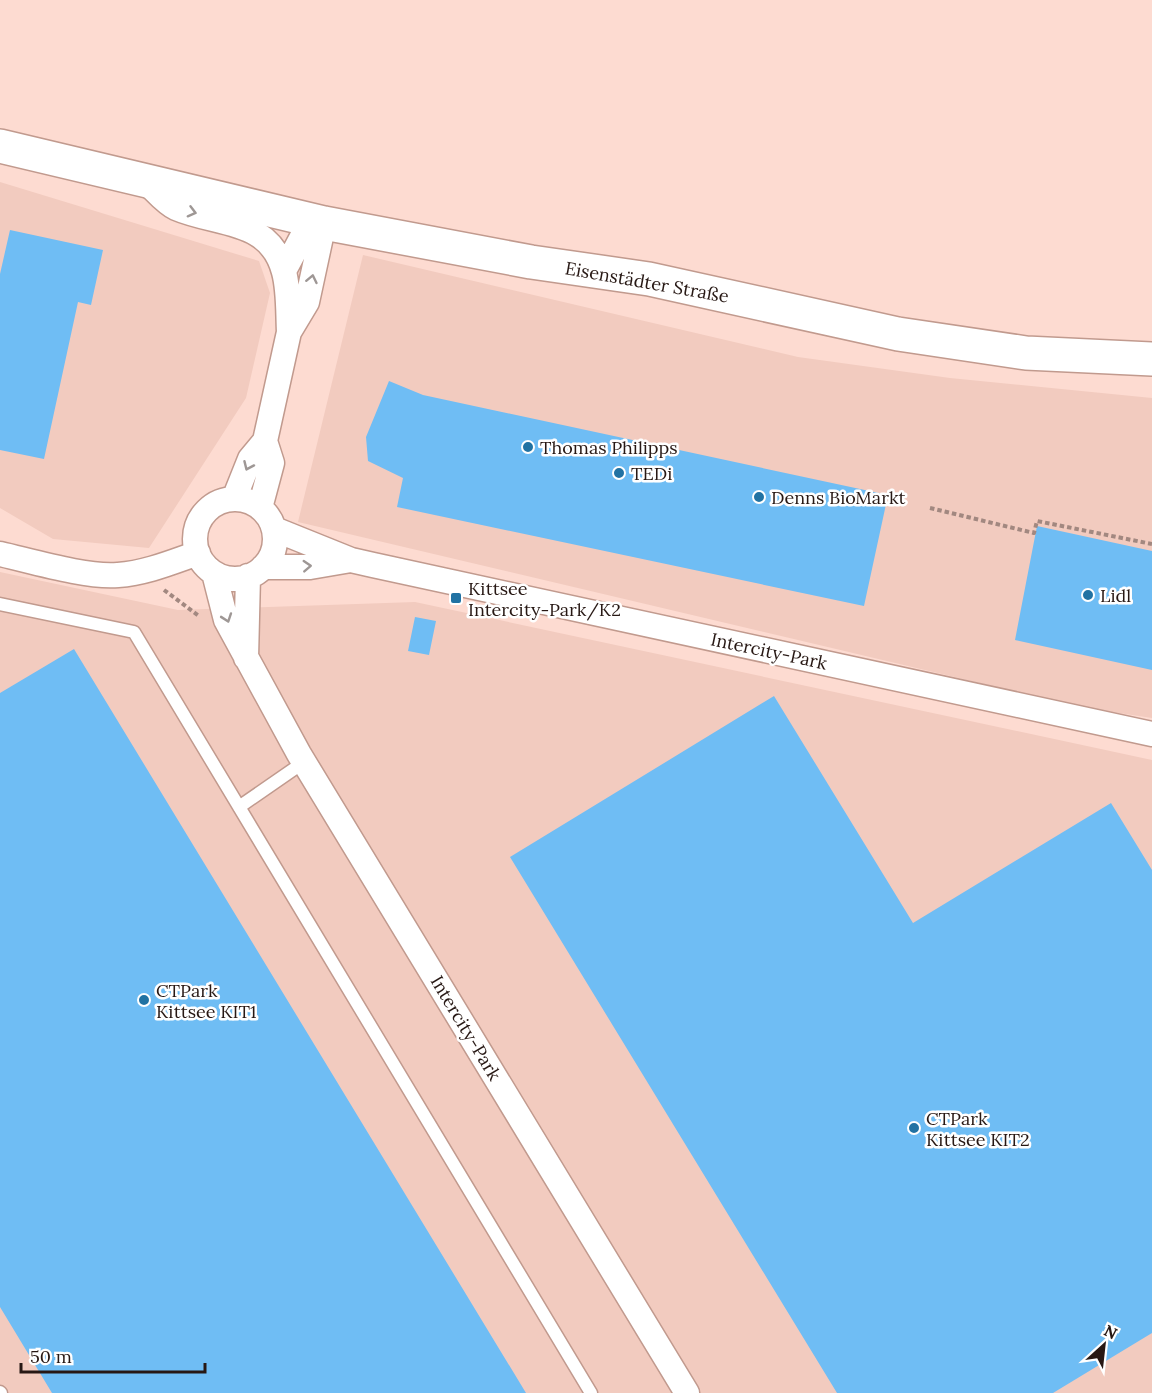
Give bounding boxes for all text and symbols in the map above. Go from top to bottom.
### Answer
one-way arrow [187,205,197,218]
street label: Eisenstädter Straße [563,256,731,308]
one-way arrow [305,274,318,284]
place label: Thomas Philipps [540,436,678,459]
marker: Thomas Philipps [521,440,535,454]
one-way arrow [243,460,255,471]
place label: TEDi [631,462,672,485]
marker: TEDi [612,466,626,480]
place label: Denns BioMarkt [771,486,906,509]
marker: Denns BioMarkt [752,490,766,504]
one-way arrow [303,560,312,573]
place label: Kittsee Intercity-Park/K2 [468,577,621,621]
place label: Lidl [1100,584,1131,607]
marker: Lidl [1081,588,1095,602]
marker: Kittsee Intercity-Park/K2 [449,591,463,605]
one-way arrow [219,612,232,623]
street label: Intercity-Park [709,627,830,675]
street label: Intercity-Park [426,971,507,1085]
place label: CTPark Kittsee KIT1 [156,979,257,1023]
marker: CTPark Kittsee KIT1 [137,993,151,1007]
place label: CTPark Kittsee KIT2 [926,1107,1030,1151]
marker: CTPark Kittsee KIT2 [907,1121,921,1135]
north arrow [1074,1315,1134,1375]
text: N [1101,1320,1121,1343]
scale bar [21,1336,206,1374]
text: 50 m [30,1345,72,1368]

